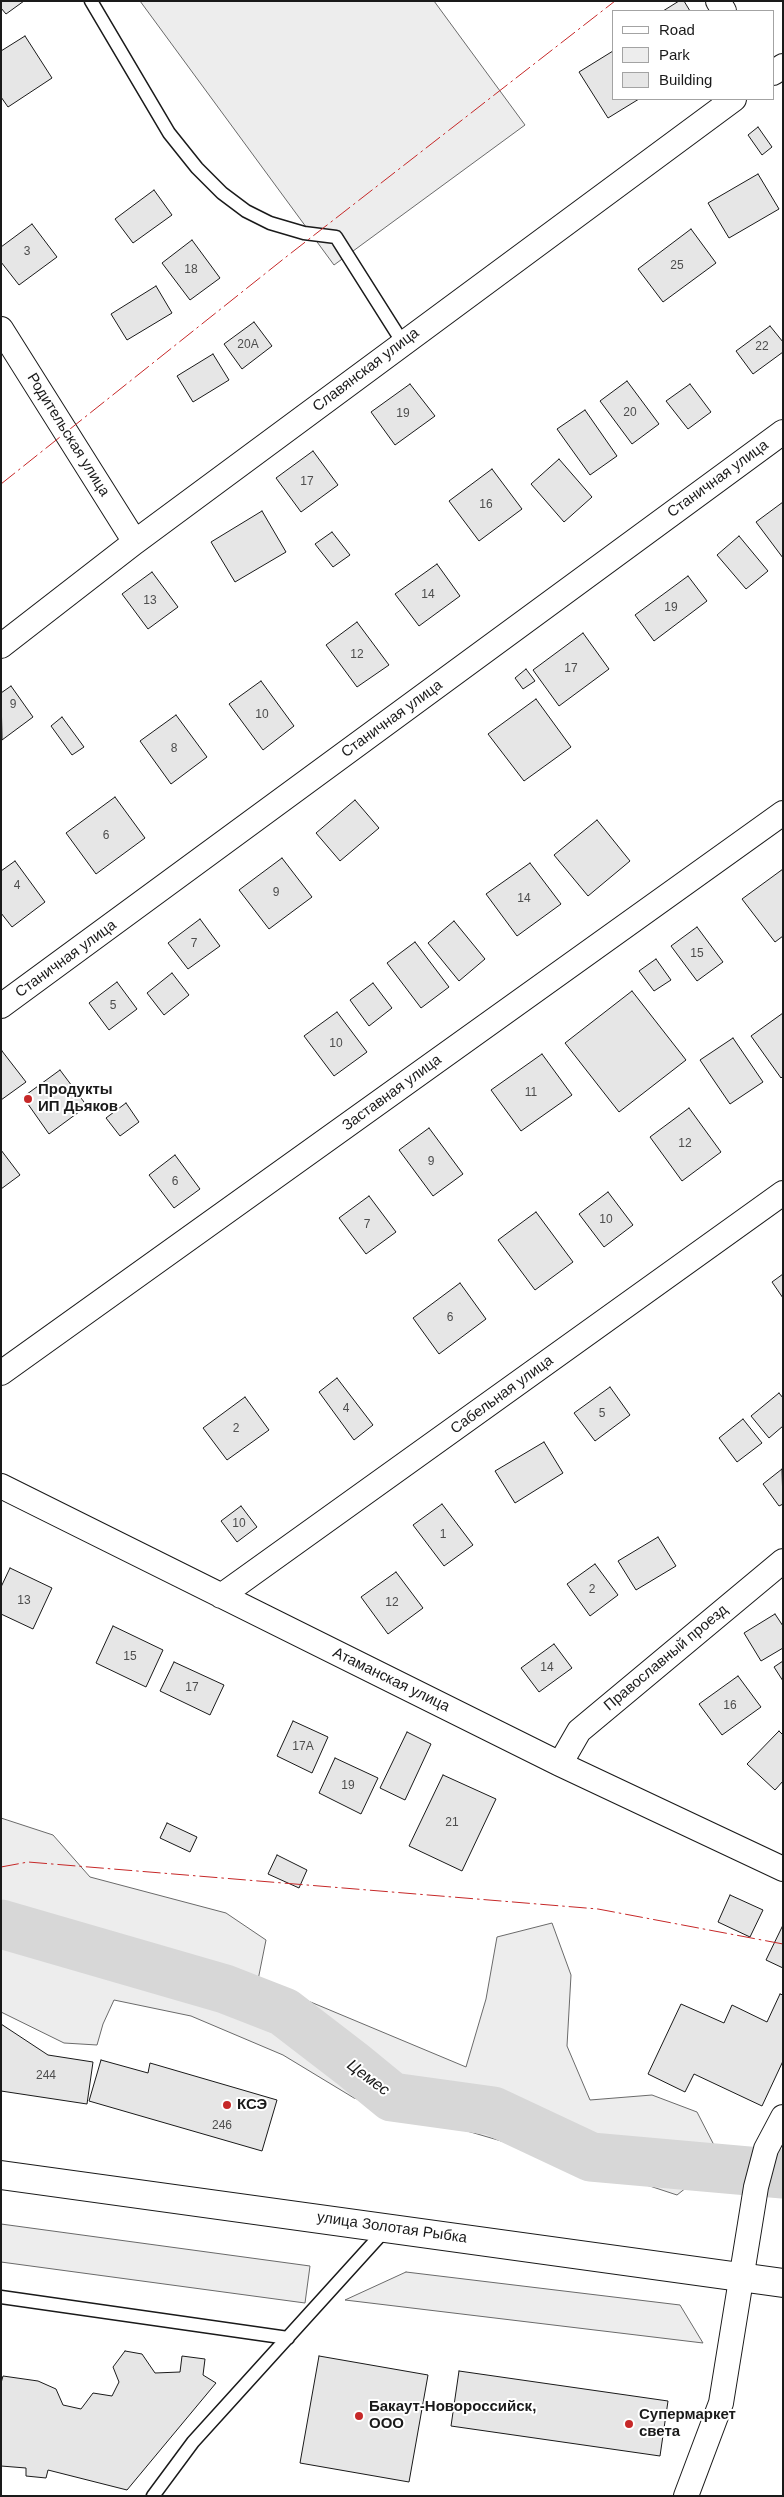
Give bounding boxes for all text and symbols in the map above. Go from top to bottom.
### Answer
legend [612,10,774,100]
text: Road [659,21,695,38]
text: Park [659,46,690,63]
text: Building [659,71,712,88]
house number: 3 [24,245,30,259]
house number: 25 [670,259,684,273]
house number: 18 [184,263,198,277]
street label: Славянская улица [309,324,423,416]
house number: 20А [237,338,259,352]
house number: 22 [755,340,769,354]
street label: Родительская улица [23,370,113,500]
house number: 20 [623,406,637,420]
house number: 19 [396,407,410,421]
street label: Станичная улица [664,436,772,522]
house number: 17 [300,475,314,489]
house number: 16 [479,498,493,512]
house number: 14 [421,588,435,602]
house number: 13 [143,594,157,608]
house number: 19 [664,601,678,615]
house number: 12 [350,648,364,662]
house number: 17 [564,662,578,676]
street label: Станичная улица [338,676,446,762]
house number: 9 [10,698,16,712]
house number: 10 [255,708,269,722]
house number: 8 [171,742,177,756]
house number: 6 [103,829,109,843]
house number: 4 [14,879,20,893]
house number: 9 [273,886,279,900]
house number: 14 [517,892,531,906]
street label: Станичная улица [12,916,120,1002]
house number: 7 [191,937,197,951]
house number: 15 [690,947,704,961]
house number: 5 [110,999,116,1013]
house number: 10 [329,1037,343,1051]
street label: Заставная улица [339,1051,445,1135]
place label: Продукты ИП Дьяков [38,1081,118,1116]
house number: 11 [525,1086,537,1100]
marker: Продукты ИП Дьяков [22,1093,34,1105]
house number: 12 [678,1137,692,1151]
house number: 9 [428,1155,434,1169]
house number: 6 [172,1175,178,1189]
house number: 10 [599,1213,613,1227]
house number: 7 [364,1218,370,1232]
house number: 6 [447,1311,453,1325]
street label: Сабельная улица [447,1352,557,1438]
house number: 4 [343,1402,349,1416]
house number: 5 [599,1407,605,1421]
house number: 2 [233,1422,239,1436]
house number: 10 [232,1517,246,1531]
house number: 1 [440,1528,446,1542]
house number: 2 [589,1583,595,1597]
house number: 13 [17,1594,31,1608]
house number: 12 [385,1596,399,1610]
street label: Православный проезд [601,1601,731,1715]
street label: Атаманская улица [330,1644,452,1716]
house number: 15 [123,1650,137,1664]
house number: 14 [540,1661,554,1675]
house number: 17 [185,1681,199,1695]
house number: 16 [723,1699,737,1713]
house number: 17А [292,1740,314,1754]
house number: 19 [341,1779,355,1793]
house number: 21 [445,1816,459,1830]
water label: Цемес [343,2056,393,2100]
house number: 244 [36,2069,56,2083]
place label: КСЭ [237,2096,267,2114]
marker: КСЭ [221,2099,233,2111]
house number: 246 [212,2119,232,2133]
street label: улица Золотая Рыбка [316,2209,468,2247]
place label: Бакаут-Новороссийск, ООО [369,2398,536,2433]
place label: Супермаркет света [639,2406,736,2441]
marker: Бакаут-Новороссийск, ООО [353,2410,365,2422]
marker: Супермаркет света [623,2418,635,2430]

